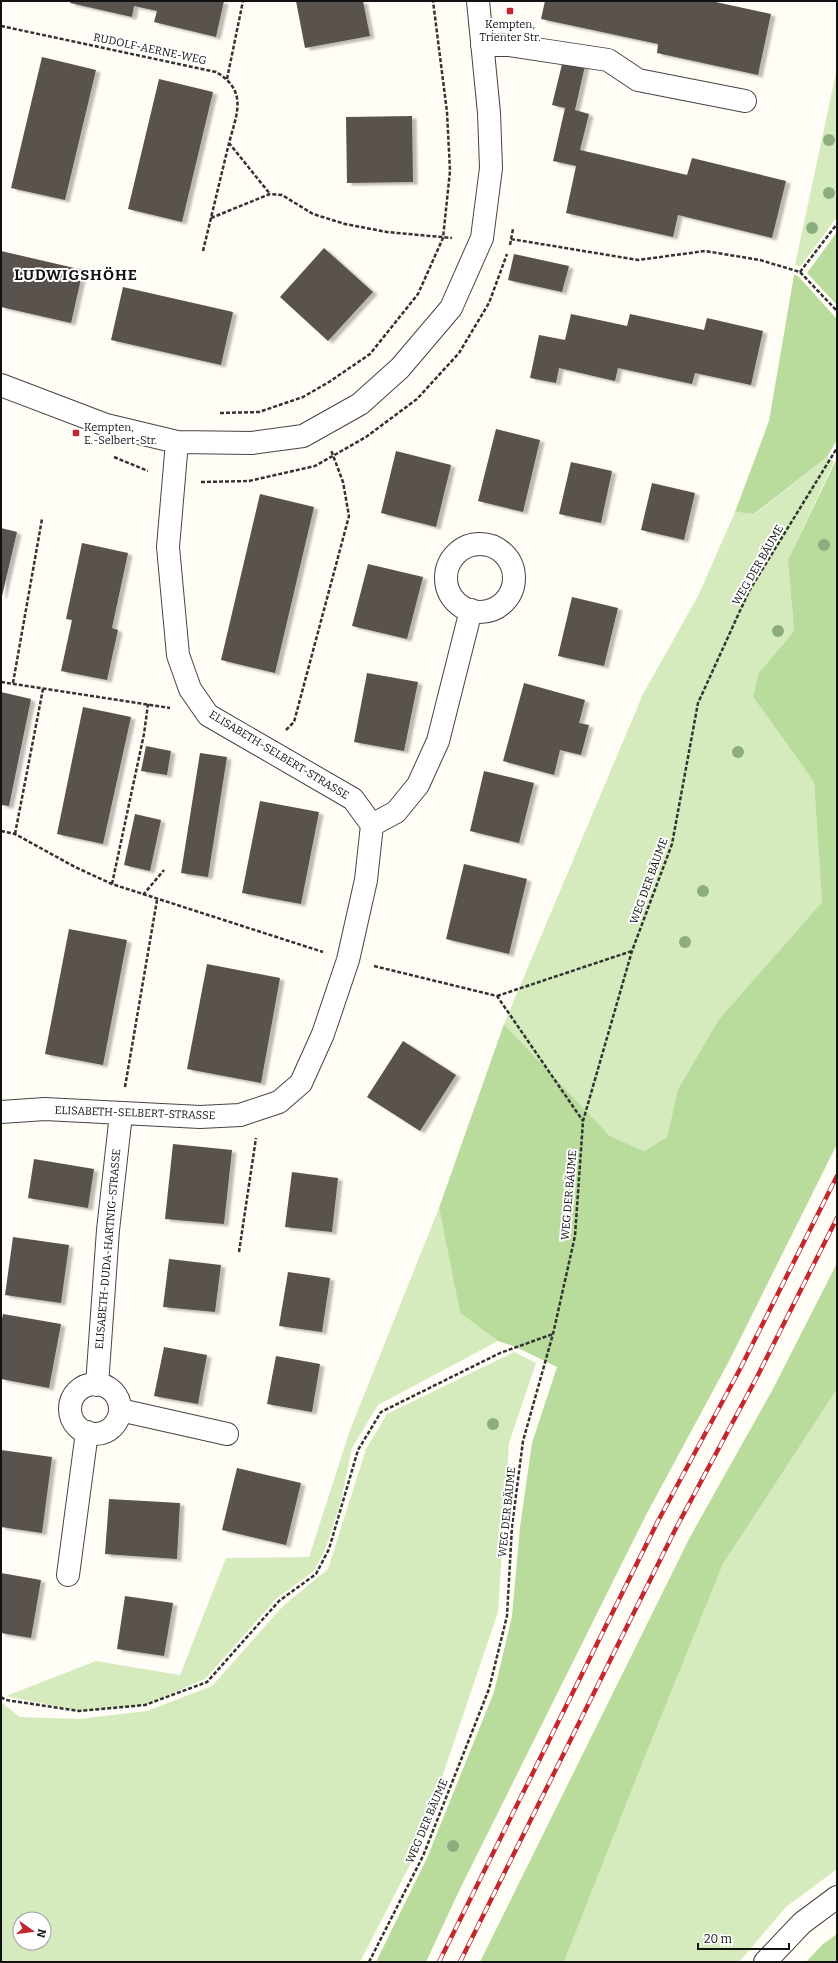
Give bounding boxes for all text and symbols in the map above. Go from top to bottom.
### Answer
marker: Kempten, Trienter Str. [505,6,515,16]
place label: Kempten, Trienter Str. [480,18,540,44]
street label: RUDOLF-AERNE-WEG [92,31,208,67]
district label: LUDWIGSHÖHE [14,266,138,284]
place label: Kempten, E.-Selbert-Str. [84,421,157,447]
marker: Kempten, E.-Selbert-Str. [71,428,81,438]
street label: WEG DER BÄUME [730,522,786,607]
street label: ELISABETH-SELBERT-STRASSE [207,708,352,802]
street label: WEG DER BÄUME [627,836,671,926]
street label: ELISABETH-SELBERT-STRASSE [54,1104,216,1122]
street label: ELISABETH-DUDA-HARTNIG-STRASSE [93,1148,123,1350]
street label: WEG DER BÄUME [559,1149,579,1241]
street label: WEG DER BÄUME [496,1466,518,1558]
street label: WEG DER BÄUME [403,1777,451,1865]
north arrow [12,1911,52,1951]
scale bar [698,1925,789,1951]
text: N [34,1928,49,1939]
text: 20 m [704,1932,733,1946]

